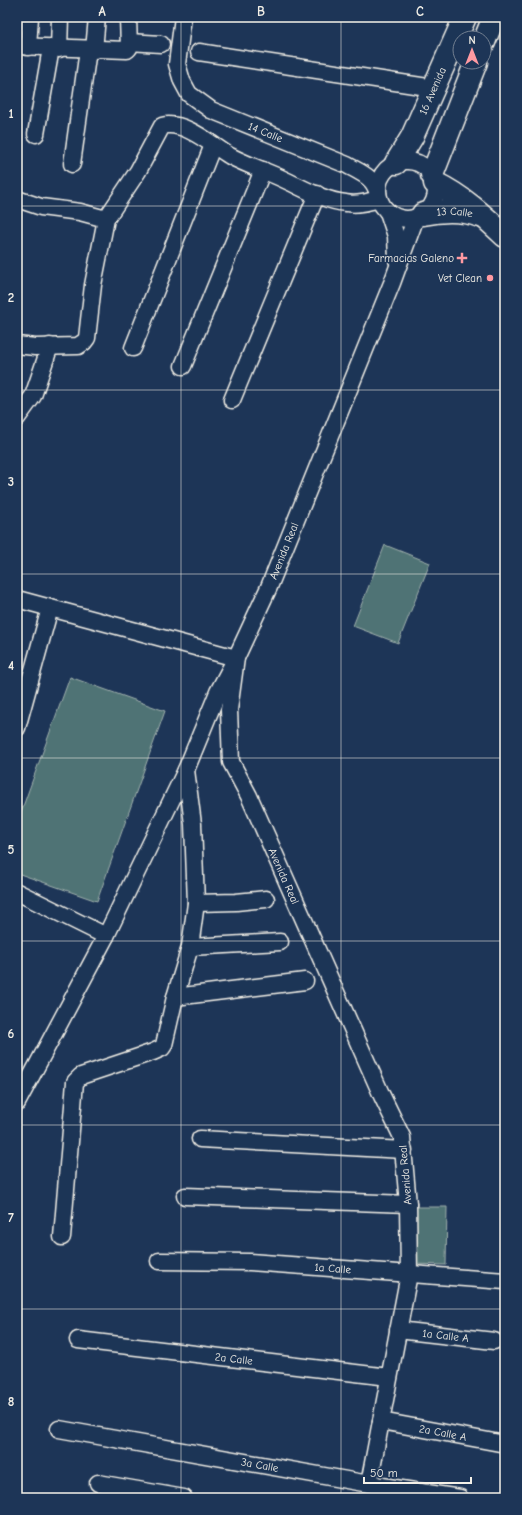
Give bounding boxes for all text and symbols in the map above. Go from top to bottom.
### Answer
text: A [98,4,106,19]
text: B [257,4,265,19]
text: C [416,4,424,19]
north arrow [452,30,492,70]
text: N [468,34,476,47]
street label: 16 Avenida [417,65,449,117]
text: 1 [8,106,14,121]
street label: 14 Calle [246,120,285,146]
street label: 13 Calle [436,205,475,221]
place label: Farmacias Galeno [368,252,454,265]
marker: Farmacias Galeno [457,253,467,263]
place label: Vet Clean [438,272,482,285]
marker: Vet Clean [485,273,495,283]
text: 2 [8,290,14,305]
text: 3 [8,474,14,489]
street label: Avenida Real [267,521,301,581]
text: 4 [8,658,14,673]
text: 5 [8,842,15,857]
street label: Avenida Real [265,846,302,906]
text: 6 [8,1026,15,1041]
street label: Avenida Real [396,1144,415,1205]
text: 7 [8,1210,14,1225]
street label: 1a Calle [314,1261,352,1277]
street label: 1a Calle A [422,1327,470,1345]
street label: 2a Calle [214,1350,254,1368]
text: 8 [8,1394,14,1409]
street label: 2a Calle A [418,1422,468,1444]
street label: 3a Calle [240,1455,280,1475]
scale bar [364,1459,471,1485]
text: 50 m [370,1466,398,1480]

